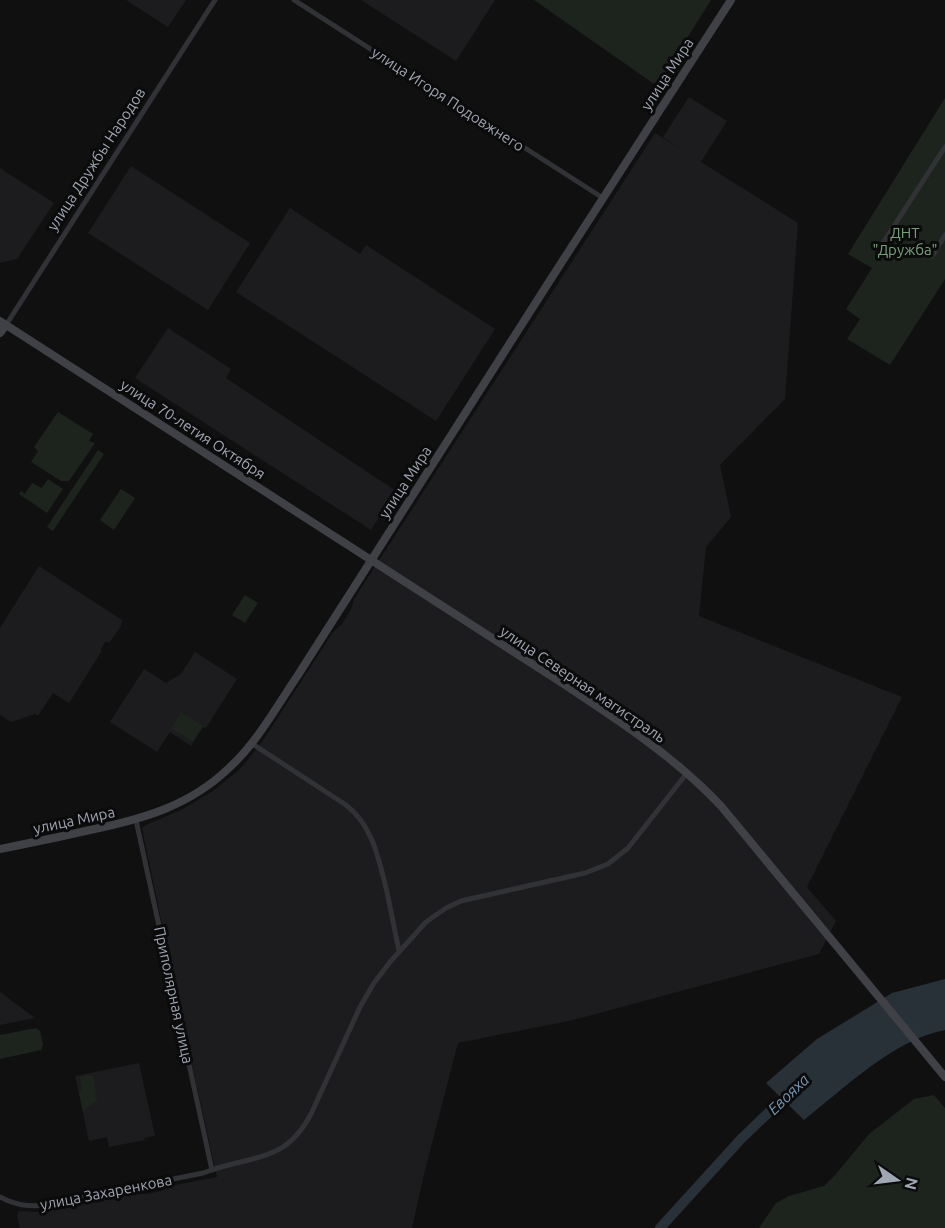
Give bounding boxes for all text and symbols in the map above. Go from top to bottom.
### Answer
street label: улица Мира [637,35,697,113]
street label: улица Игоря Подовжнего [369,43,527,155]
street label: улица Дружбы Народов [43,84,149,234]
park label: ДНТ "Дружба" [873,224,937,258]
street label: улица 70-летия Октября [117,376,269,482]
street label: улица Мира [375,443,435,521]
street label: улица Северная магистраль [497,622,669,746]
street label: улица Мира [32,803,116,837]
street label: Приполярная улица [151,925,197,1065]
water label: Евояха [764,1070,813,1118]
north arrow [867,1150,927,1210]
street label: улица Захаренкова [39,1171,173,1213]
text: N [901,1176,922,1192]

